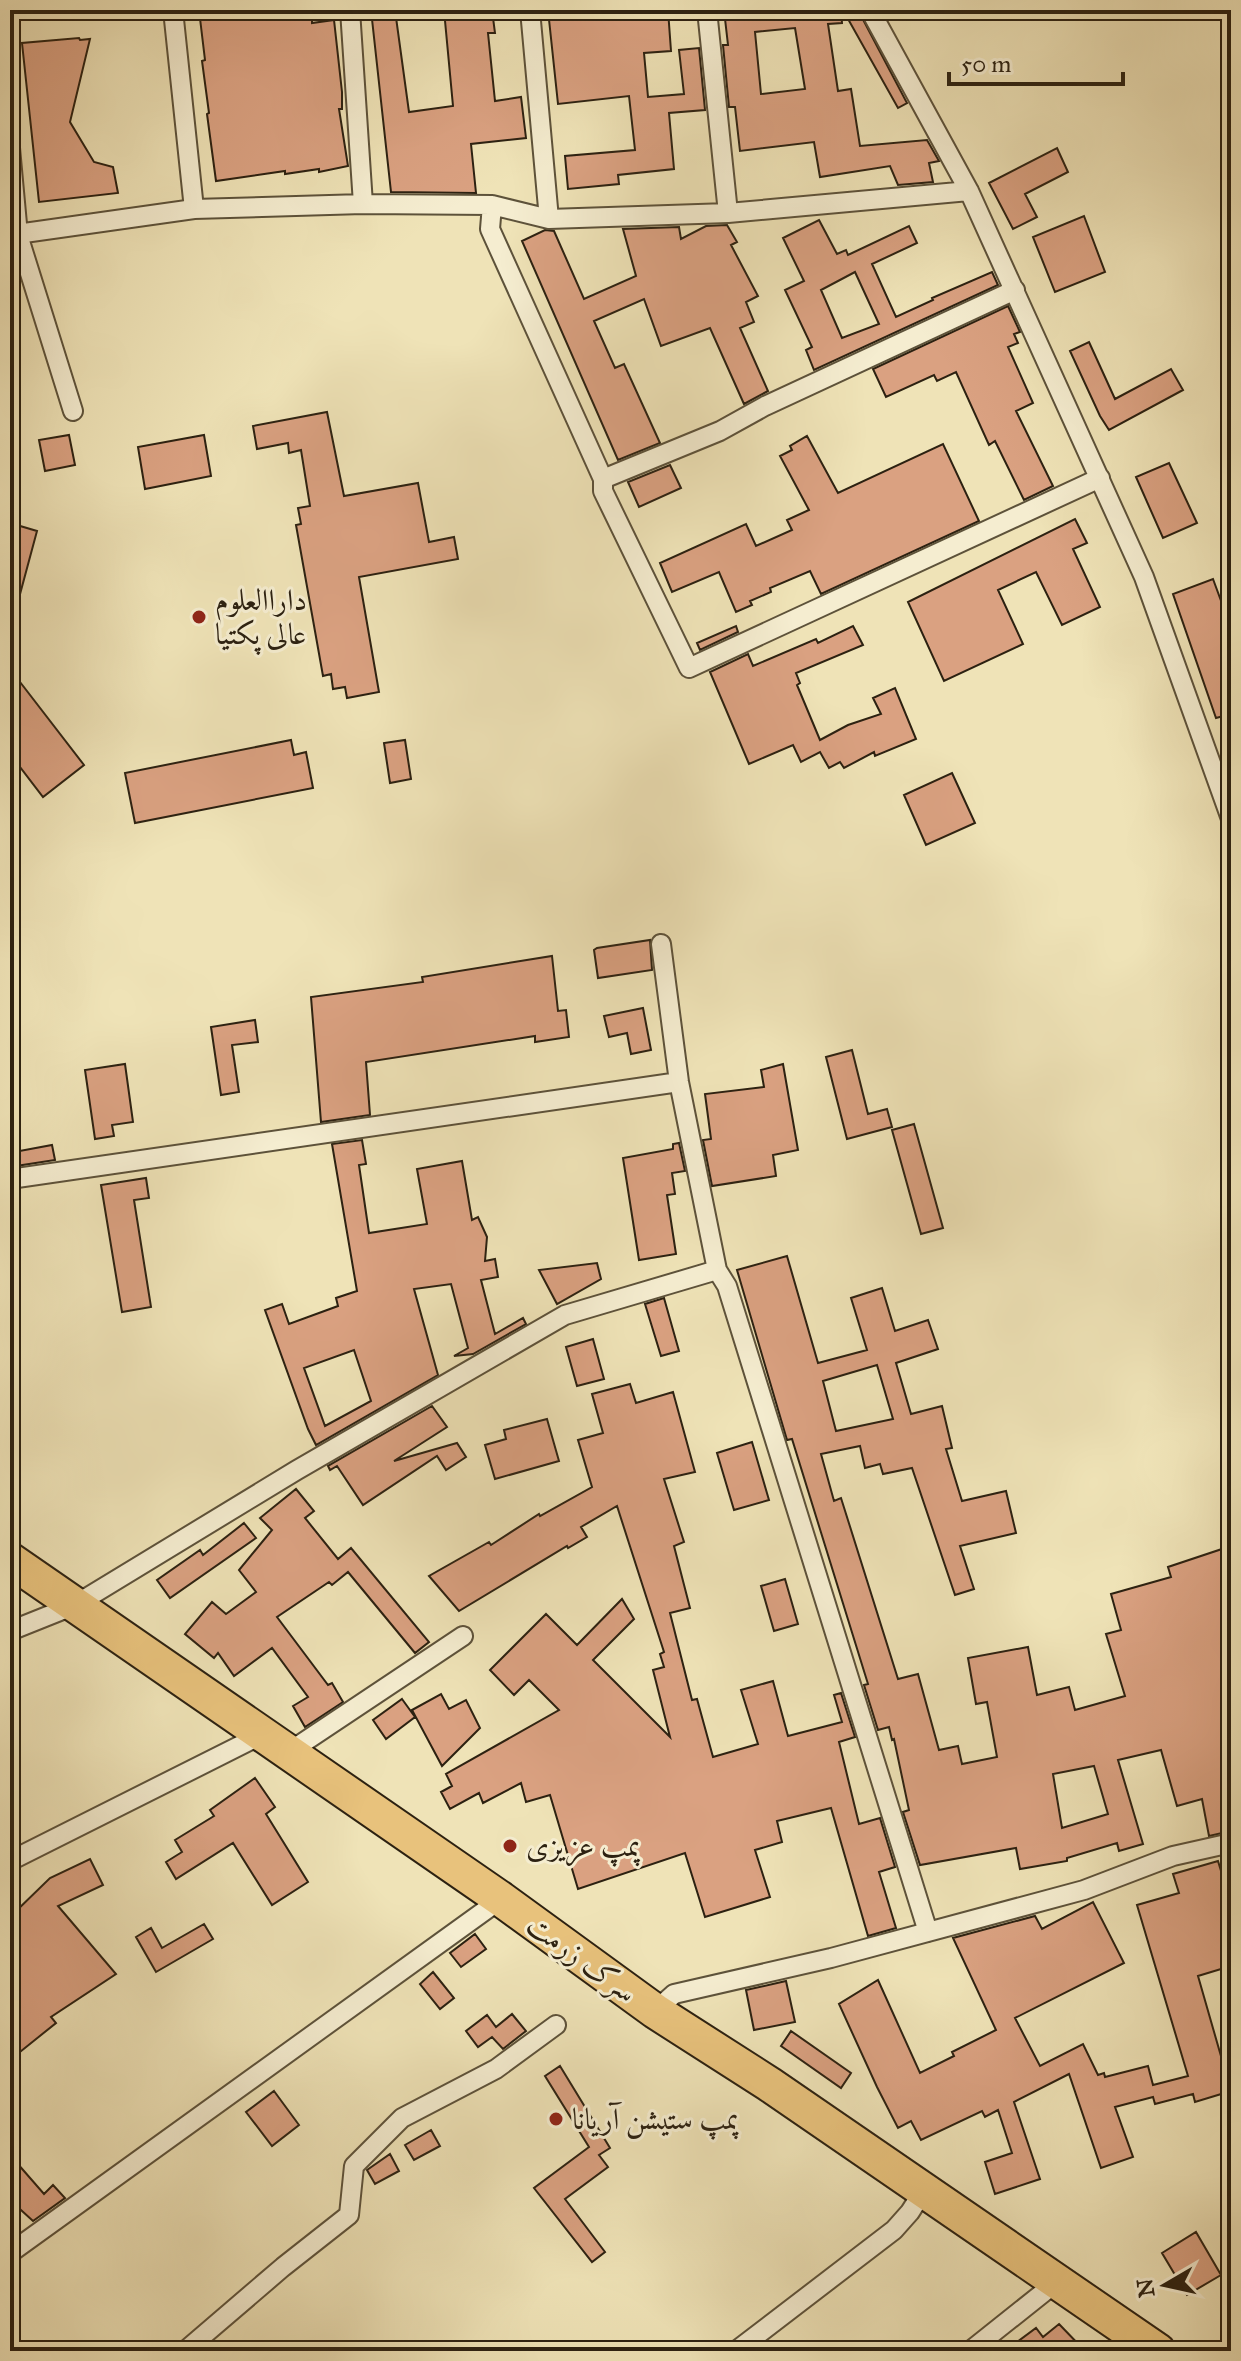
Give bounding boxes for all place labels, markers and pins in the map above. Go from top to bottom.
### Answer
place label: داراالعلوم عالی پکتیا [215,582,307,655]
marker: داراالعلوم عالی پکتیا [190,608,208,626]
place label: پمپ عزیزی [526,1828,640,1867]
marker: پمپ عزیزی [501,1837,519,1855]
place label: پمپ ستیشن آریانا [572,2101,739,2140]
marker: پمپ ستیشن آریانا [547,2110,565,2128]

